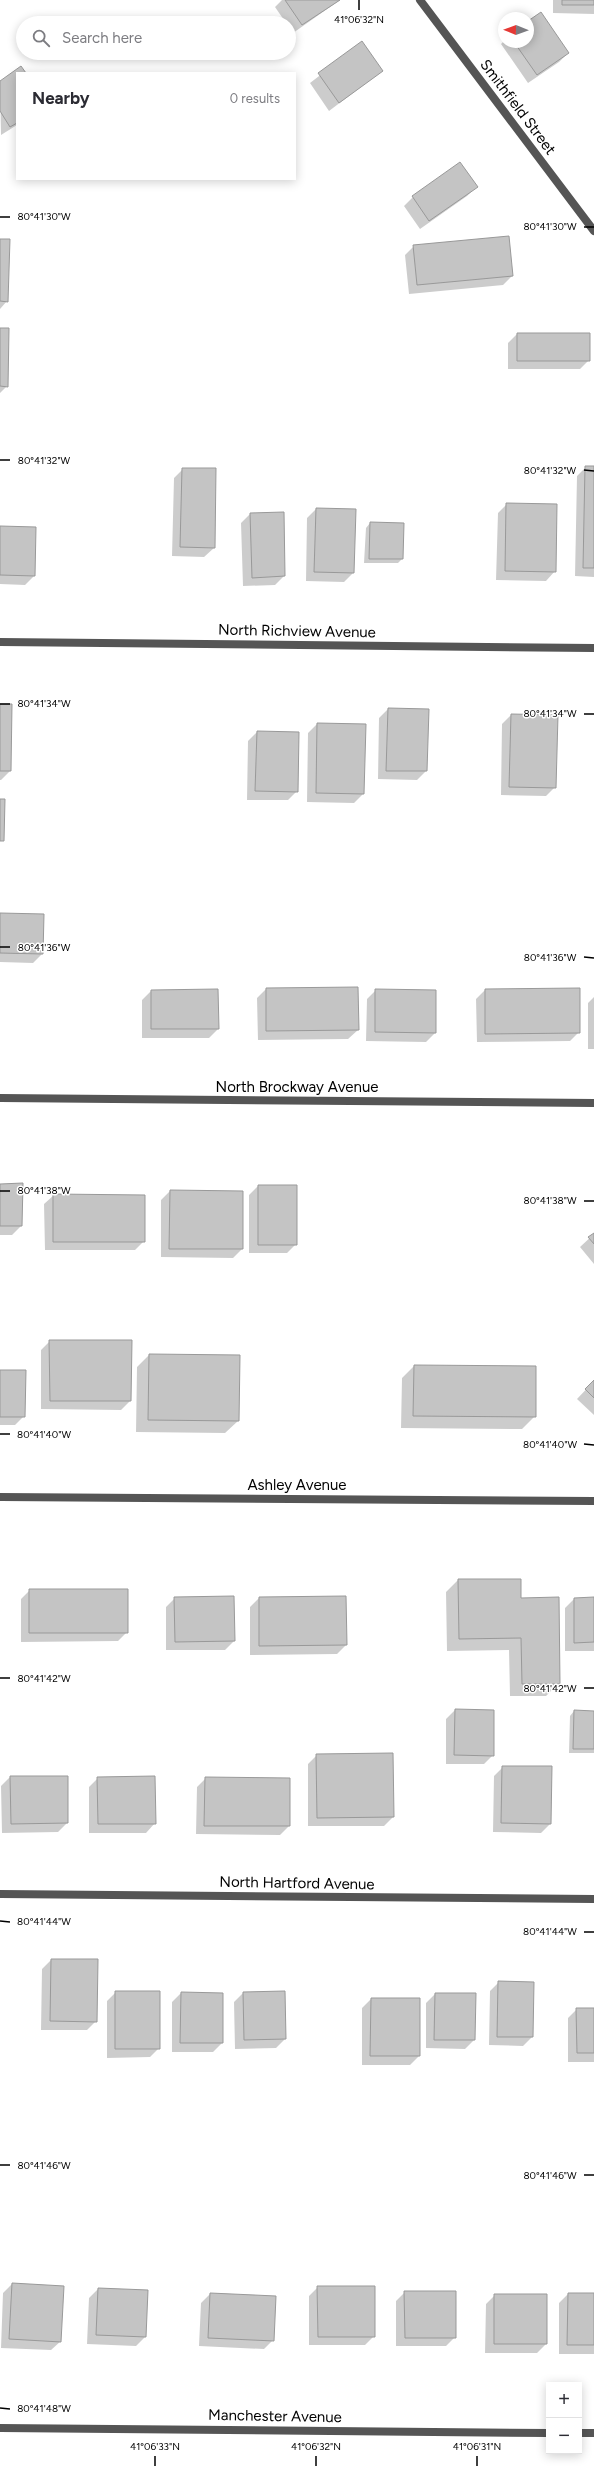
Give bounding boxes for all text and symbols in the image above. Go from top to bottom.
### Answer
north arrow [498,12,534,48]
text: 41°06'32"N [334,13,384,26]
search box [16,16,296,60]
icon: search [30,27,52,49]
text: Search here [62,29,142,47]
street label: Smithfield Street [476,56,560,158]
text: Nearby [32,88,90,108]
text: 0 results [230,91,280,106]
text: 80°41'30"W [17,210,71,223]
text: 80°41'30"W [523,220,577,233]
text: 80°41'32"W [18,454,71,467]
text: 80°41'32"W [524,464,577,477]
street label: North Richview Avenue [218,621,376,641]
text: 80°41'34"W [17,697,71,710]
text: 80°41'34"W [523,707,577,720]
text: 80°41'36"W [18,941,71,954]
text: 80°41'36"W [524,951,577,964]
street label: North Brockway Avenue [216,1078,378,1096]
text: 80°41'38"W [18,1184,71,1197]
text: 80°41'38"W [524,1194,577,1207]
text: 80°41'40"W [17,1428,71,1441]
text: 80°41'40"W [523,1438,577,1451]
street label: Ashley Avenue [247,1476,347,1494]
text: 80°41'42"W [17,1672,71,1685]
text: 80°41'42"W [523,1682,577,1695]
street label: North Hartford Avenue [219,1873,375,1893]
text: 80°41'44"W [17,1915,71,1928]
text: 80°41'44"W [523,1925,577,1938]
text: 80°41'46"W [17,2159,71,2172]
text: 80°41'46"W [523,2169,577,2182]
map controls [546,2382,582,2454]
button: + [546,2382,582,2418]
text: 80°41'48"W [17,2402,71,2415]
street label: Manchester Avenue [208,2406,342,2426]
button: − [546,2418,582,2454]
text: 41°06'33"N [130,2440,180,2453]
text: 41°06'32"N [291,2440,341,2453]
text: 41°06'31"N [453,2440,501,2453]

